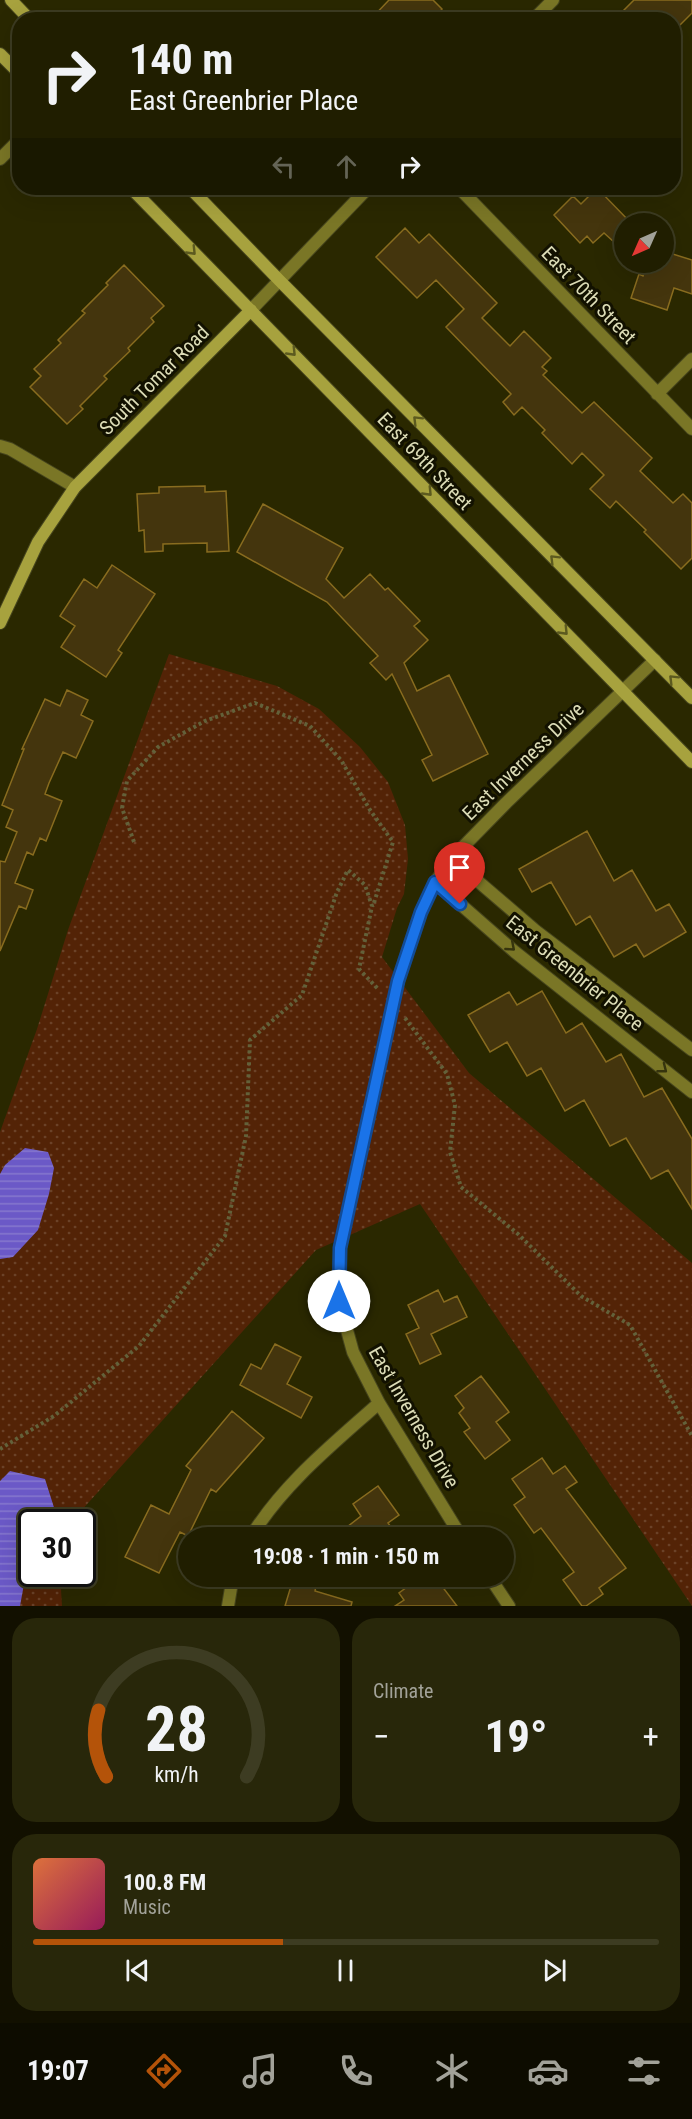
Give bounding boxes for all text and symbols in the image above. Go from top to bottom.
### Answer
text: 140 m [129,35,234,84]
icon: right [30,36,108,114]
text: East Greenbrier Place [129,85,358,117]
icon: left [267,150,300,183]
icon: ahead [330,150,363,183]
icon: right [393,150,426,183]
north arrow [614,213,674,273]
map controls [614,213,674,273]
street label: East 70th Street [537,241,641,349]
one-way arrow [185,243,196,254]
street label: South Tomar Road [94,320,214,440]
one-way arrow [284,345,295,356]
street label: East 69th Street [373,407,477,515]
one-way arrow [414,417,425,428]
one-way arrow [420,484,431,495]
one-way arrow [551,555,562,566]
one-way arrow [556,624,567,635]
one-way arrow [670,675,680,686]
street label: East Inverness Drive [457,697,589,825]
pin [434,842,485,904]
icon: arrive [443,851,476,884]
street label: East Greenbrier Place [501,910,649,1036]
one-way arrow [504,940,515,951]
one-way arrow [656,1061,667,1072]
position arrow [307,1269,371,1333]
street label: East Inverness Drive [364,1342,464,1492]
speed limit sign: 30 [18,1509,96,1587]
text: 19:08 · 1 min · 150 m [253,1544,439,1569]
text: Climate [373,1679,433,1703]
text: 28 [144,1693,208,1766]
text: 19° [485,1710,548,1763]
text: − [373,1717,390,1756]
text: + [643,1717,659,1756]
text: km/h [154,1762,198,1787]
text: 100.8 FM [123,1870,206,1895]
text: Music [123,1895,171,1919]
icon: previous [121,1954,154,1987]
icon: pause [329,1954,362,1987]
icon: next [538,1954,571,1987]
icon: directions [143,2050,185,2092]
icon: music [239,2050,281,2092]
icon: phone [335,2050,377,2092]
icon: climate [431,2050,473,2092]
icon: car [527,2050,569,2092]
icon: filters [623,2050,665,2092]
text: 19:07 [27,2055,89,2087]

